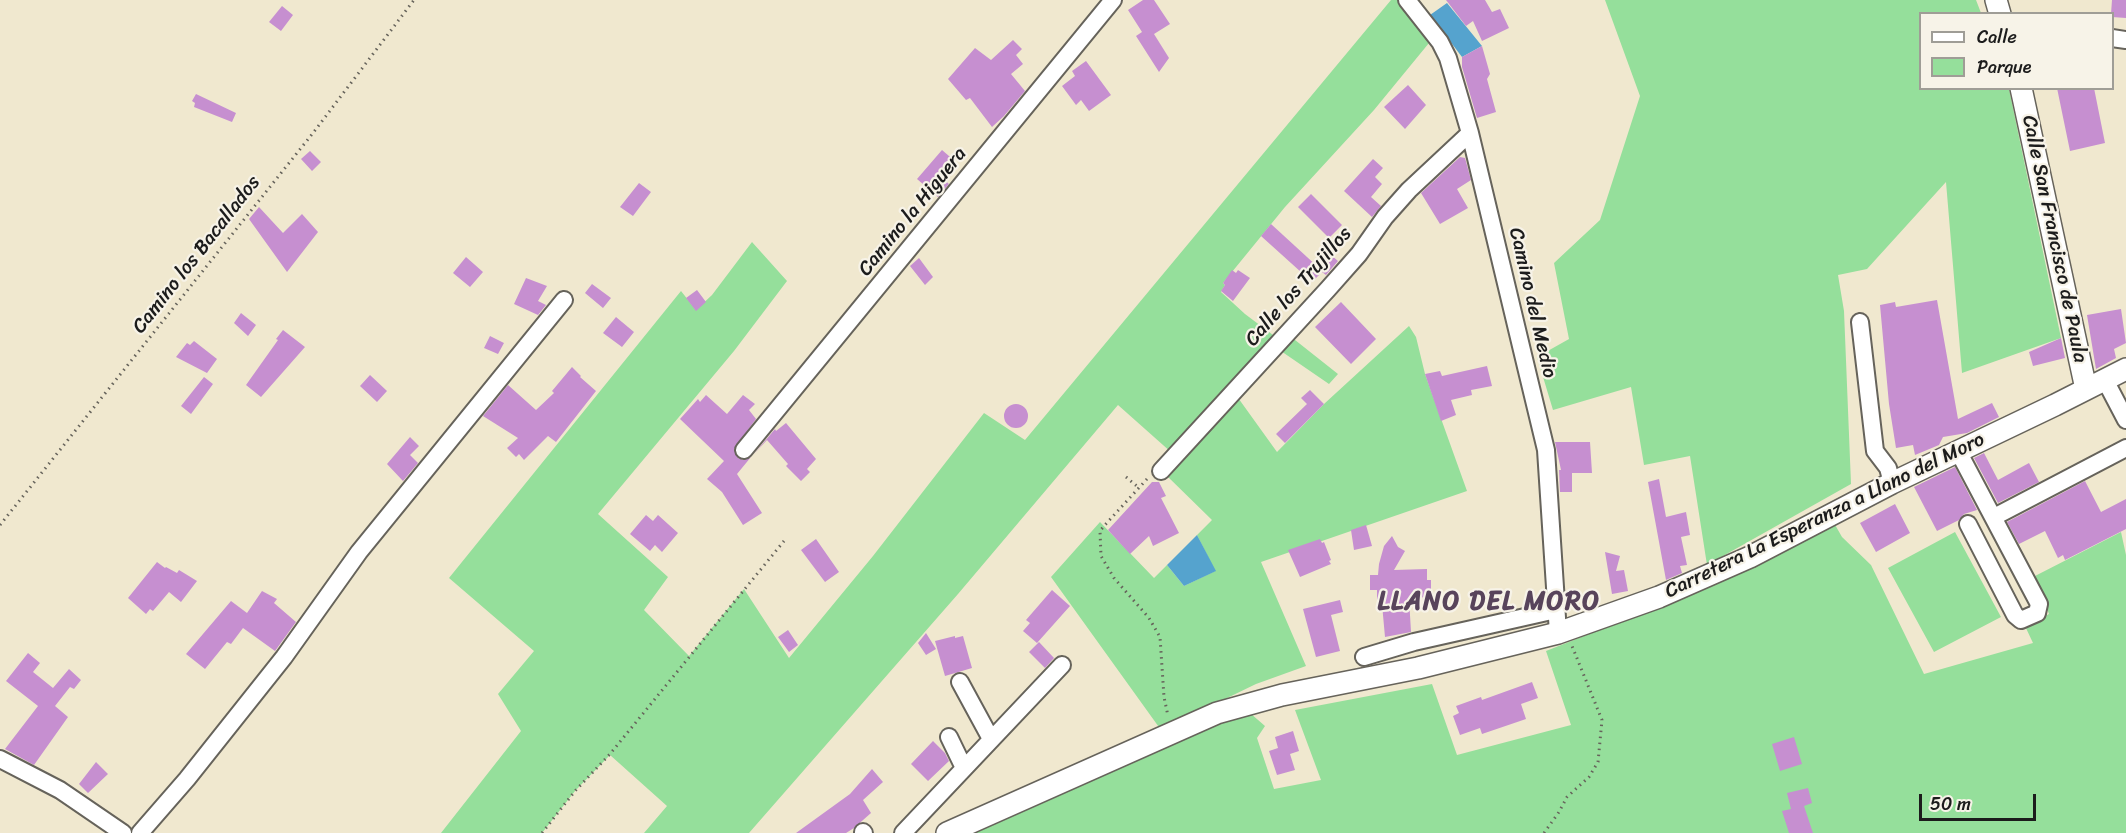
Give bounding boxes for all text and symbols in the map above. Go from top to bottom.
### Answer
legend [1919,12,2114,90]
text: Calle [1977,21,2017,53]
text: Parque [1977,51,2031,83]
street label: Calle San Francisco de Paula [2016,113,2092,365]
street label: Camino la Higuera [854,143,972,281]
street label: Camino los Bacallados [128,171,266,339]
street label: Calle los Trujillos [1241,222,1357,352]
street label: Camino del Medio [1503,225,1561,381]
street label: Carretera La Esperanza a Llano del Moro [1661,428,1989,604]
district label: LLANO DEL MORO [1377,586,1601,618]
scale bar [1922,782,2039,820]
text: 50 m [1930,788,1971,820]

